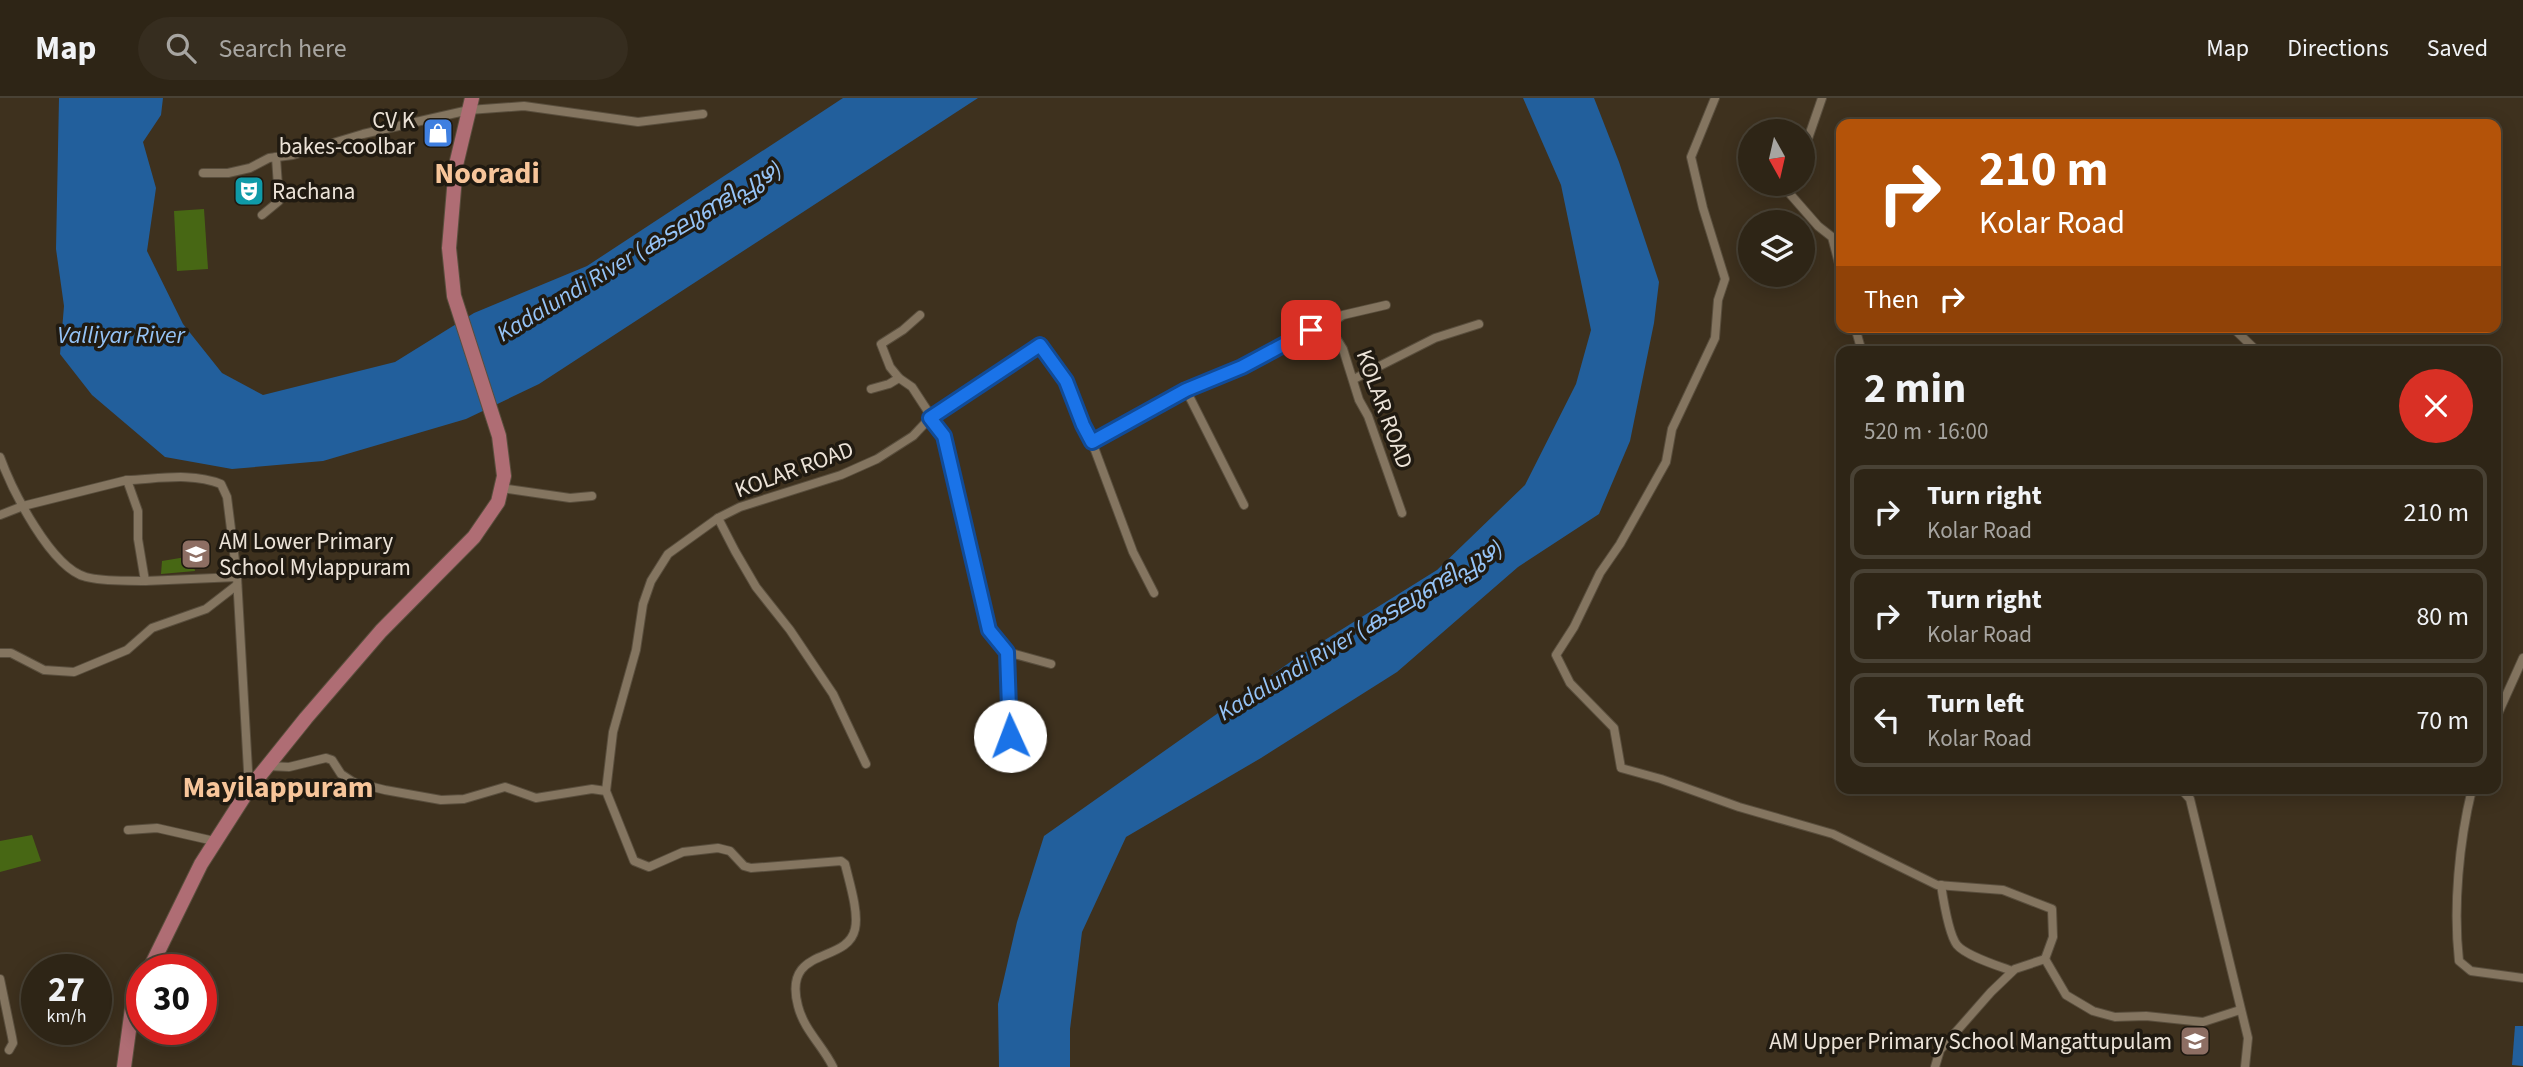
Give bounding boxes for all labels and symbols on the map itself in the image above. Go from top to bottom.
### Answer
place label: CV K bakes-coolbar [279,104,416,163]
shop icon: CV K bakes-coolbar [421,116,455,150]
north arrow [1738,119,1815,196]
district label: Nooradi [434,152,540,195]
water label: Kadalundi River (കടലുണ്ടിപ്പുഴ) [490,152,789,351]
theatre icon: Rachana [232,174,266,208]
place label: Rachana [272,175,355,208]
pin [1281,300,1341,360]
water label: Valliyar River [57,318,187,353]
street label: KOLAR ROAD [1348,345,1421,473]
street label: KOLAR ROAD [730,433,858,506]
place label: AM Lower Primary School Mylappuram [219,525,411,584]
water label: Kadalundi River (കടലുണ്ടിപ്പുഴ) [1211,531,1510,730]
school or university icon: AM Lower Primary School Mylappuram [179,537,213,571]
position arrow [973,699,1047,773]
district label: Mayilappuram [182,766,374,809]
speed limit sign: 30 [126,954,217,1045]
school or university icon: AM Upper Primary School Mangattupulam [2178,1024,2212,1058]
place label: AM Upper Primary School Mangattupulam [1769,1025,2172,1058]

